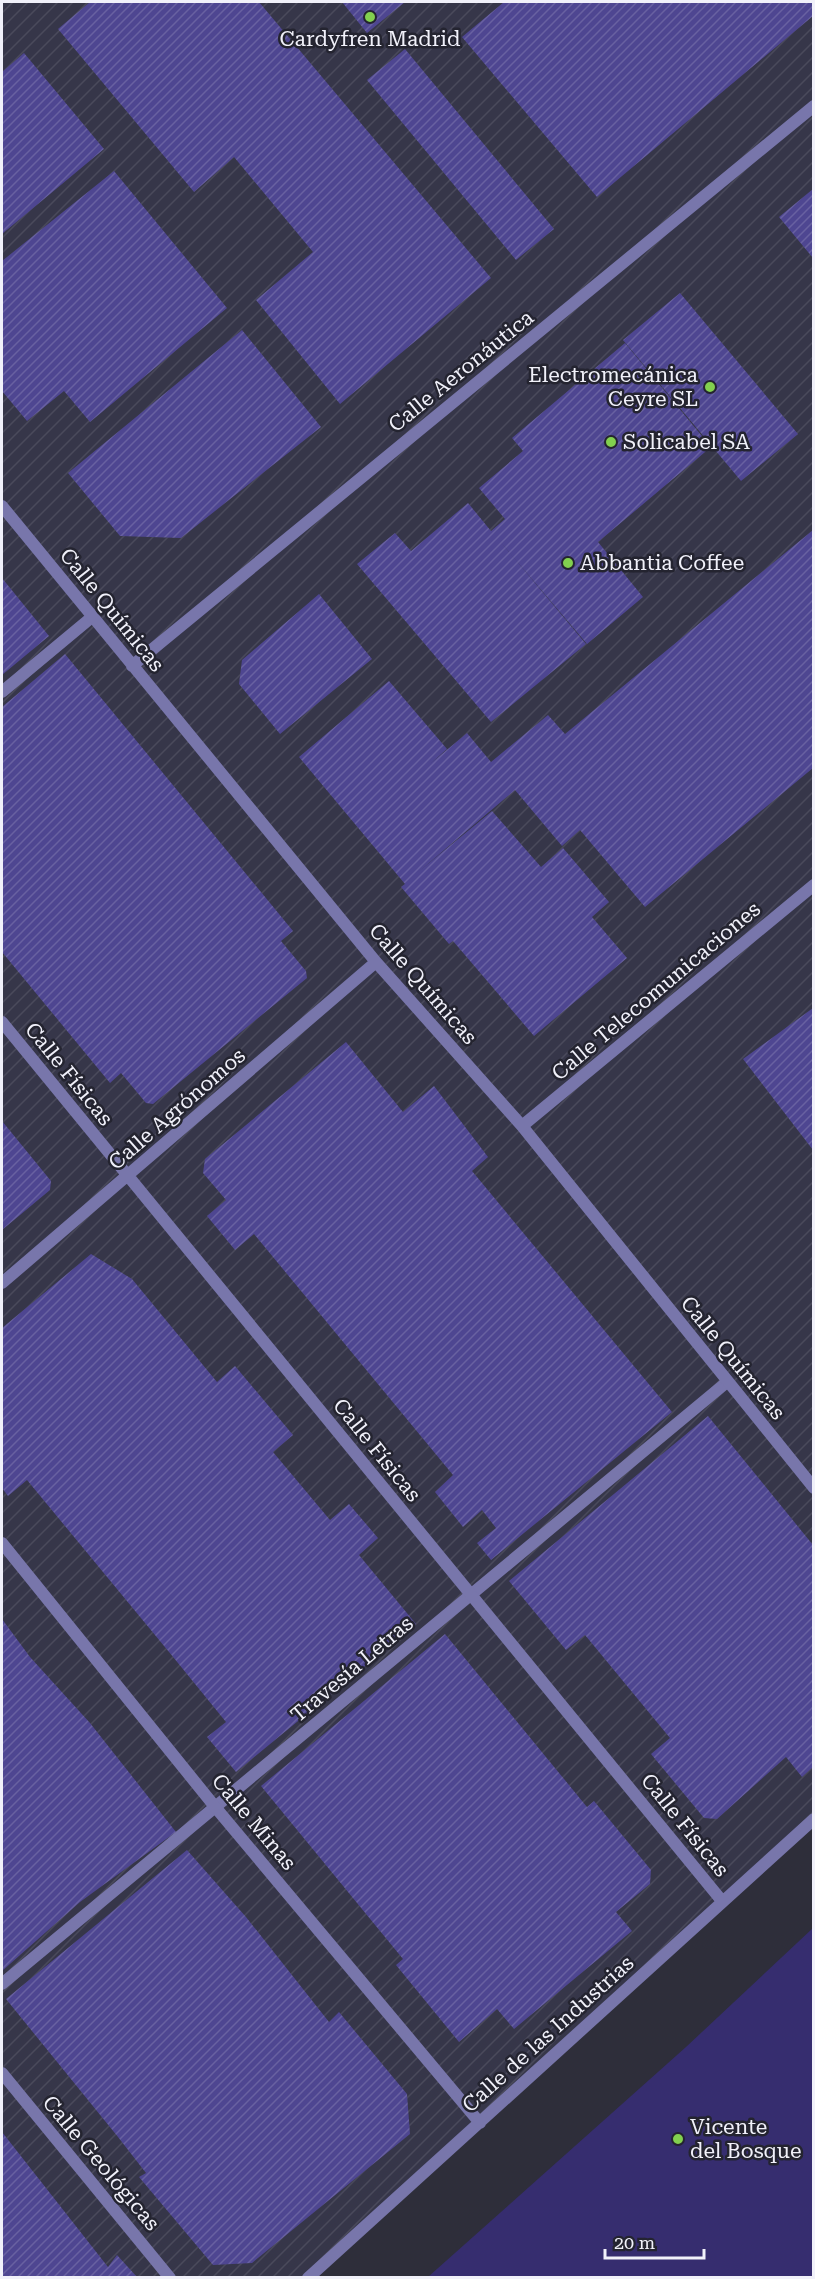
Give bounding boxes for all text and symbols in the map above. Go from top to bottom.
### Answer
marker: Cardyfren Madrid [363,10,377,24]
place label: Cardyfren Madrid [280,27,461,51]
street label: Calle Aeronáutica [384,305,539,437]
place label: Electromecánica Ceyre SL [528,363,699,411]
marker: Electromecánica Ceyre SL [703,380,717,394]
place label: Solicabel SA [623,430,750,454]
marker: Solicabel SA [604,435,618,449]
street label: Calle Químicas [55,544,169,677]
place label: Abbantia Coffee [580,551,744,575]
marker: Abbantia Coffee [561,556,575,570]
street label: Calle Telecomunicaciones [547,897,765,1085]
street label: Calle Químicas [364,919,482,1049]
street label: Calle Físicas [20,1018,118,1130]
street label: Calle Agrónomos [104,1043,250,1175]
street label: Calle Químicas [676,1292,790,1425]
street label: Calle Físicas [328,1394,426,1506]
street label: Travesía Letras [286,1611,418,1727]
street label: Calle Minas [207,1769,301,1875]
street label: Calle Físicas [636,1769,734,1881]
street label: Calle de las Industrias [457,1951,639,2117]
street label: Calle Geológicas [38,2091,164,2235]
place label: Vicente del Bosque [690,2115,802,2163]
marker: Vicente del Bosque [671,2132,685,2146]
scale bar [605,2222,704,2260]
text: 20 m [614,2232,655,2253]

